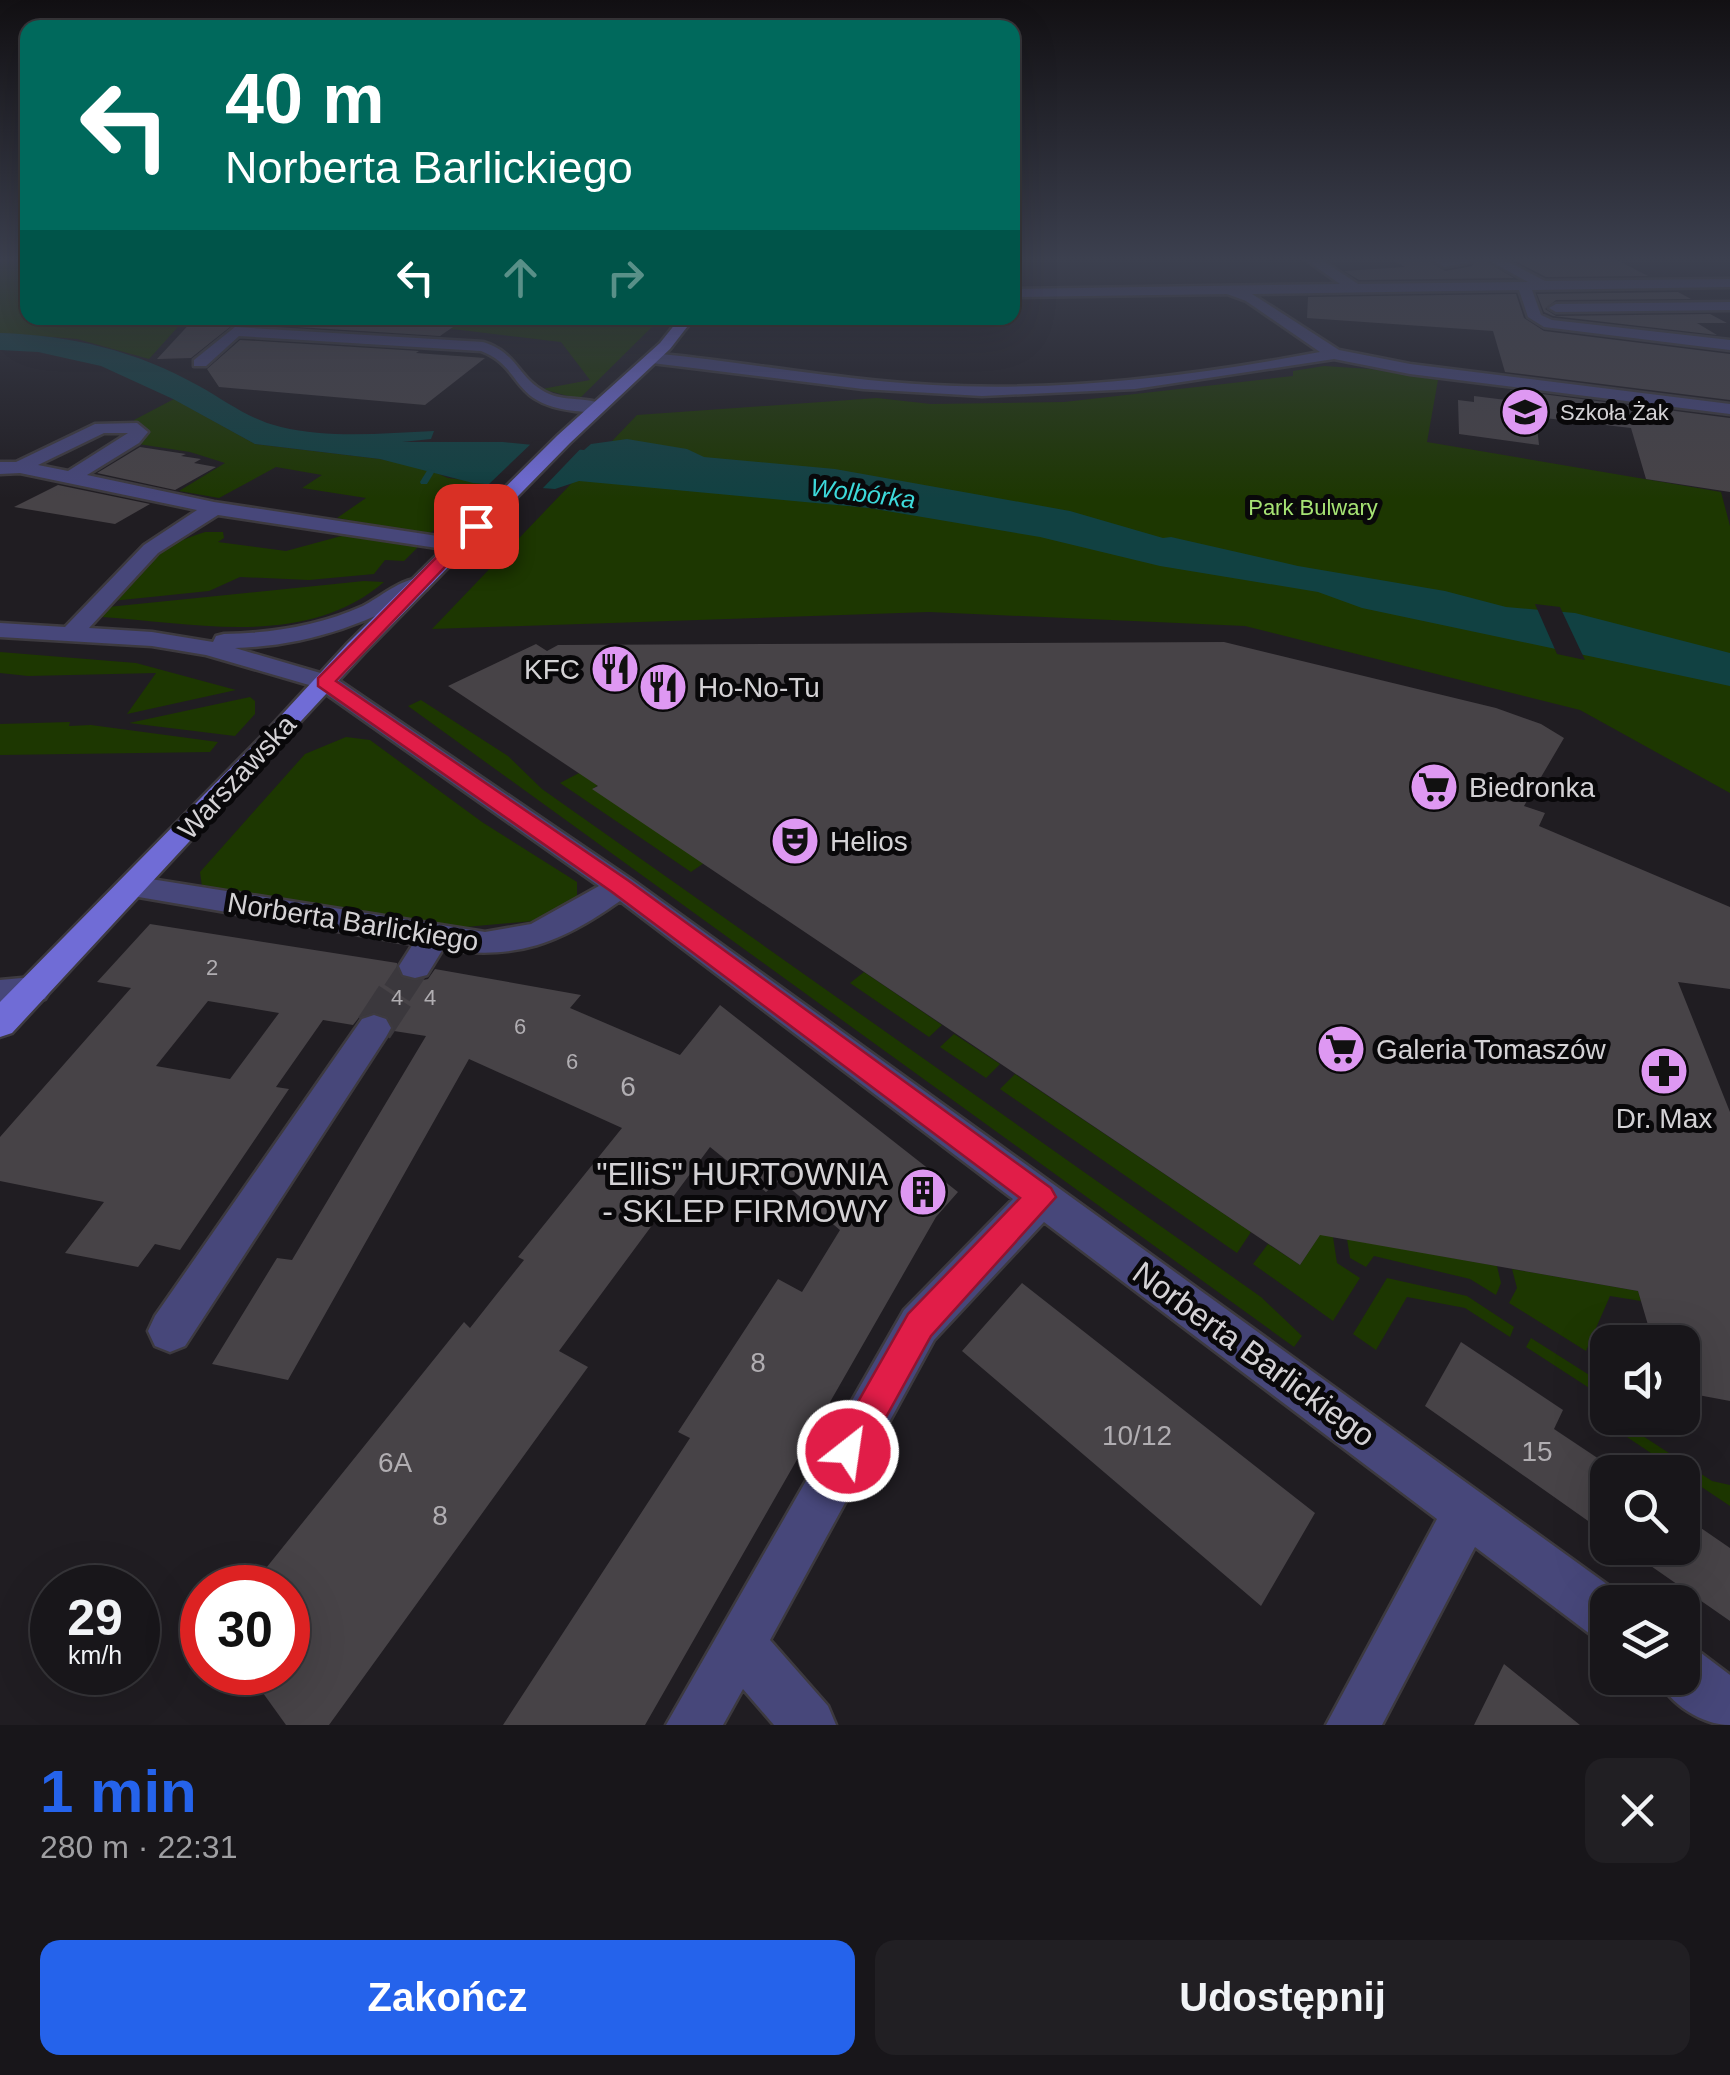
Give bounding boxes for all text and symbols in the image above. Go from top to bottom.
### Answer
icon: left [60,60,190,190]
text: 40 m [225,60,385,138]
text: Norberta Barlickiego [225,142,633,193]
icon: left [388,250,443,305]
icon: ahead [493,250,548,305]
icon: right [598,250,653,305]
school or university icon: Szkoła Żak [1499,386,1551,438]
place label: Szkoła Żak [1560,400,1670,425]
water label: Wolbórka [809,473,917,513]
pin [434,484,519,569]
park label: Park Bulwary [1248,495,1378,520]
icon: arrive [449,499,504,554]
restaurant icon: KFC [589,643,641,695]
place label: KFC [524,654,580,685]
restaurant icon: Ho-No-Tu [637,661,689,713]
place label: Ho-No-Tu [698,672,820,703]
street label: Warszawska [172,708,302,845]
supermarket icon: Biedronka [1408,761,1460,813]
place label: Biedronka [1469,772,1596,803]
theatre icon: Helios [769,815,821,867]
place label: Helios [830,826,908,857]
street label: Norberta Barlickiego [225,887,481,957]
house number: 2 [206,955,218,980]
house number: 4 [391,985,403,1010]
house number: 4 [424,985,436,1010]
house number: 6 [514,1014,526,1039]
supermarket icon: Galeria Tomaszów [1315,1023,1367,1075]
place label: Galeria Tomaszów [1376,1034,1607,1065]
pharmacy icon: Dr. Max [1638,1045,1690,1097]
house number: 6 [566,1049,578,1074]
house number: 6 [620,1071,636,1102]
place label: Dr. Max [1616,1103,1712,1134]
place label: "ElliS" HURTOWNIA - SKLEP FIRMOWY [596,1156,889,1229]
building icon: "ElliS" HURTOWNIA - SKLEP FIRMOWY [897,1166,949,1218]
street label: Norberta Barlickiego [1126,1254,1382,1454]
map controls [1590,1325,1700,1695]
button: sound [1590,1325,1700,1435]
house number: 8 [750,1347,766,1378]
position arrow [796,1399,900,1503]
house number: 10/12 [1102,1420,1172,1451]
house number: 15 [1521,1436,1553,1467]
house number: 6A [378,1447,412,1478]
button: search [1590,1455,1700,1565]
house number: 8 [432,1500,448,1531]
speed limit sign: 30 [180,1565,310,1695]
button: layers [1590,1585,1700,1695]
text: 29 [67,1590,123,1646]
text: km/h [68,1641,122,1669]
text: 1 min [40,1758,197,1825]
button: close [1585,1758,1690,1863]
text: 280 m · 22:31 [40,1829,237,1865]
button: Zakończ [40,1940,855,2055]
button: Udostępnij [875,1940,1690,2055]

